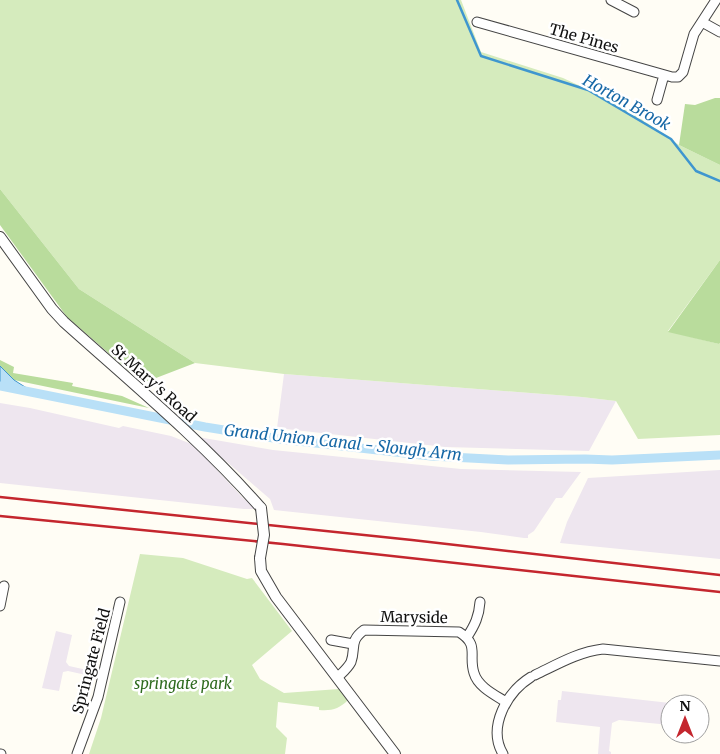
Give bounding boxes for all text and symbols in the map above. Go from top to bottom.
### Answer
street label: The Pines [547,19,621,57]
water label: Horton Brook [579,69,675,134]
street label: St Mary's Road [108,340,200,426]
water label: Grand Union Canal - Slough Arm [223,420,463,464]
street label: Springate Field [68,606,114,716]
street label: Maryside [380,607,448,627]
park label: springate park [134,674,233,693]
north arrow [660,694,710,744]
text: N [679,697,691,715]

